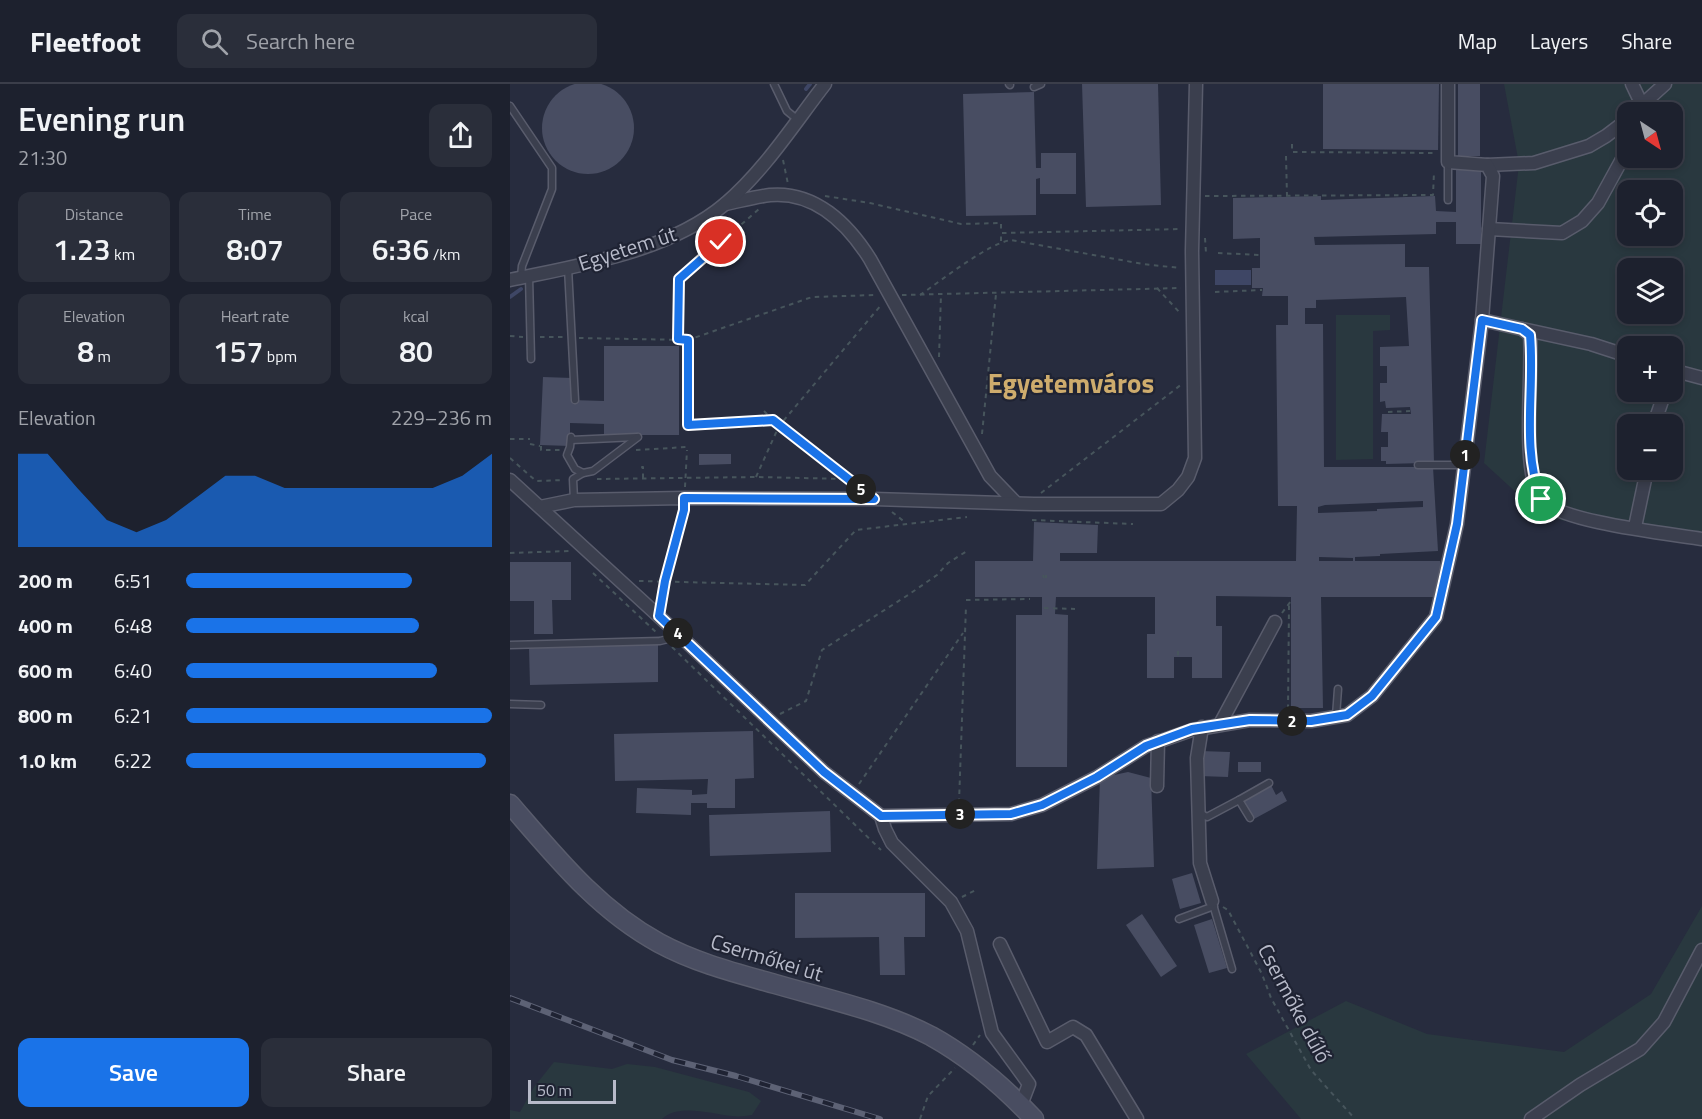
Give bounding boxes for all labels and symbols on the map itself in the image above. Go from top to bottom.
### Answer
north arrow [1617,102,1683,168]
pin [695,216,746,267]
street label: Egyetem út [574,217,681,279]
district label: Egyetemváros [988,362,1154,403]
pin: 1 [1450,440,1480,470]
pin [1515,473,1566,524]
pin: 5 [846,474,876,504]
pin: 4 [663,618,693,648]
pin: 2 [1277,706,1307,736]
pin: 3 [945,799,975,829]
street label: Csermőkei út [707,925,828,989]
street label: Csermőke dűlő [1250,938,1340,1068]
scale bar [528,1077,616,1104]

